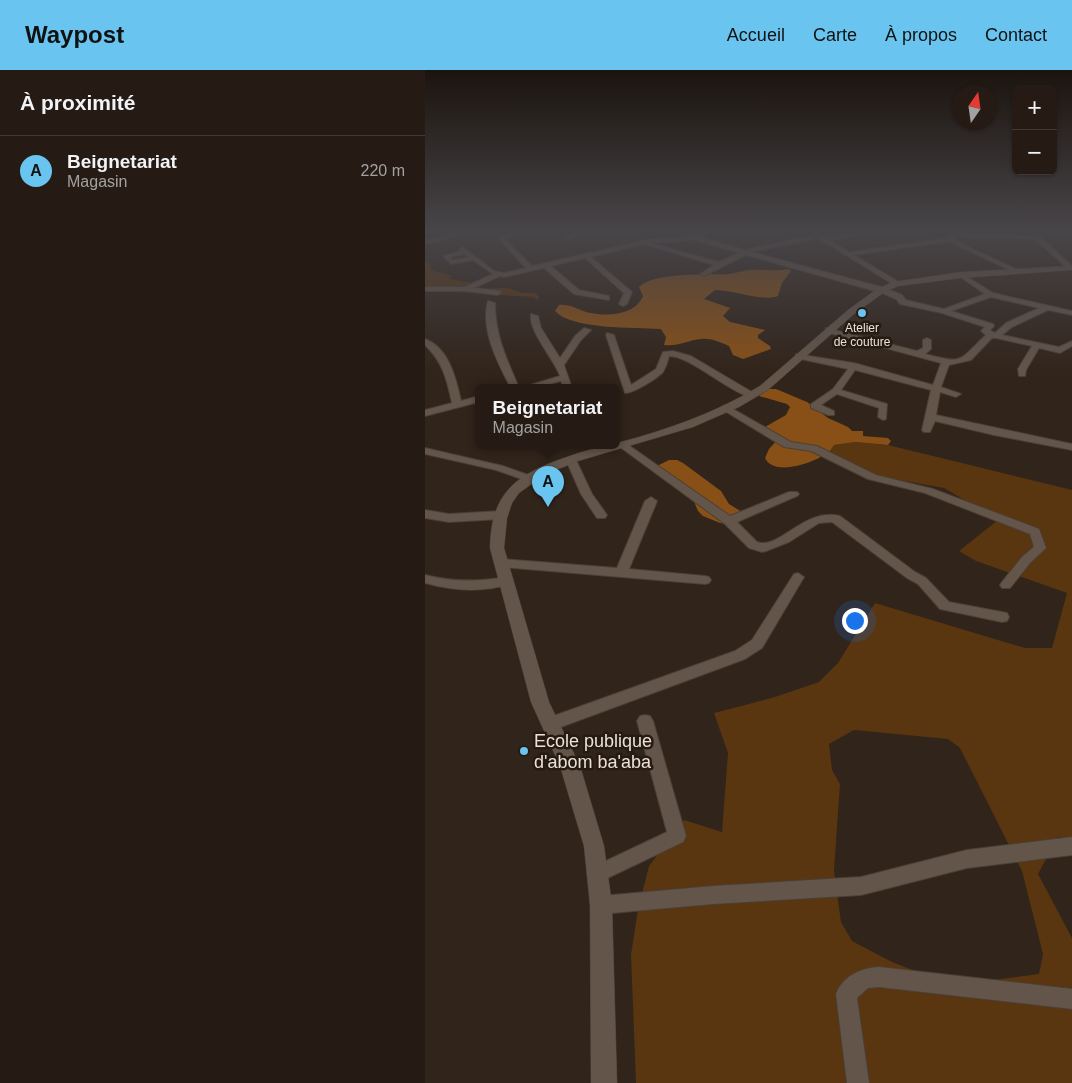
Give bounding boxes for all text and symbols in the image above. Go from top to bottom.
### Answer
text: Waypost [25,21,124,48]
text: Accueil [727,25,785,45]
text: Carte [813,25,857,45]
text: À propos [885,25,957,45]
text: Contact [985,25,1047,45]
north arrow [952,85,997,130]
map controls [1012,85,1057,175]
button: + [1012,85,1057,130]
text: À proximité [20,91,136,114]
button: − [1012,130,1057,175]
text: Beignetariat [67,151,177,172]
text: A [30,162,42,179]
text: 220 m [361,162,405,179]
text: Magasin [67,173,127,190]
marker: Atelier de couture [856,307,868,319]
place label: Atelier de couture [834,321,891,349]
popup [475,384,620,449]
text: Beignetariat [493,397,602,418]
text: Magasin [493,419,553,436]
pin: A [532,466,564,507]
your location [842,608,868,634]
place label: Ecole publique d'abom ba'aba [534,731,652,772]
marker: Ecole publique d'abom ba'aba [518,745,530,757]

